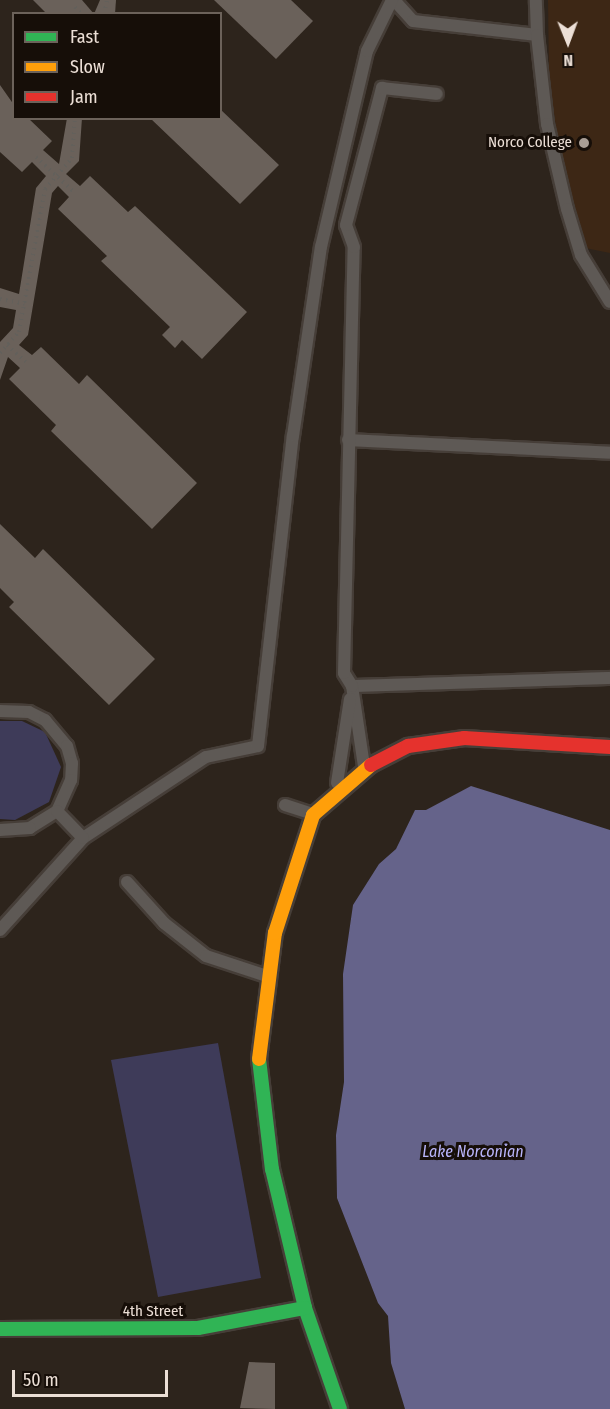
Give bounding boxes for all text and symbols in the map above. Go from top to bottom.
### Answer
legend [12,12,222,120]
north arrow [538,12,598,72]
text: Fast [70,26,99,48]
text: N [563,51,573,70]
text: Slow [70,56,105,78]
text: Jam [70,86,98,108]
place label: Norco College [488,134,572,152]
marker: Norco College [577,136,591,150]
water label: Lake Norconian [422,1142,524,1162]
street label: 4th Street [123,1303,183,1321]
scale bar [15,1358,171,1396]
text: 50 m [23,1369,59,1391]

